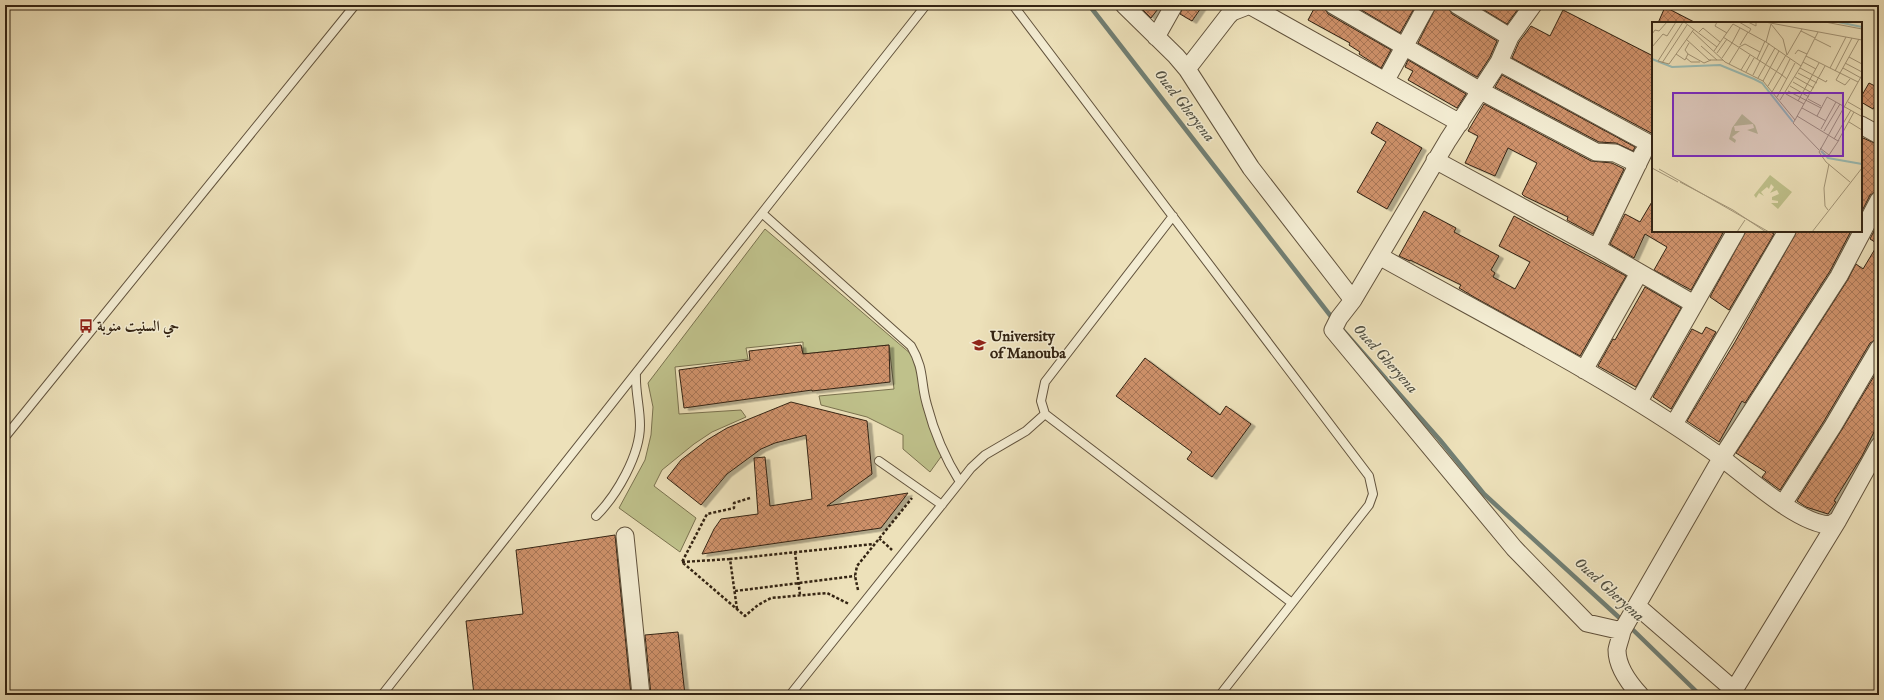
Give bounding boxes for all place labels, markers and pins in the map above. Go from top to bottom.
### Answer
place label: حي السنيت منوبة [97,317,179,338]
bus stop icon: حي السنيت منوبة [78,318,94,334]
place label: University of Manouba [989,327,1066,363]
school or university icon: University of Manouba [971,337,987,353]

